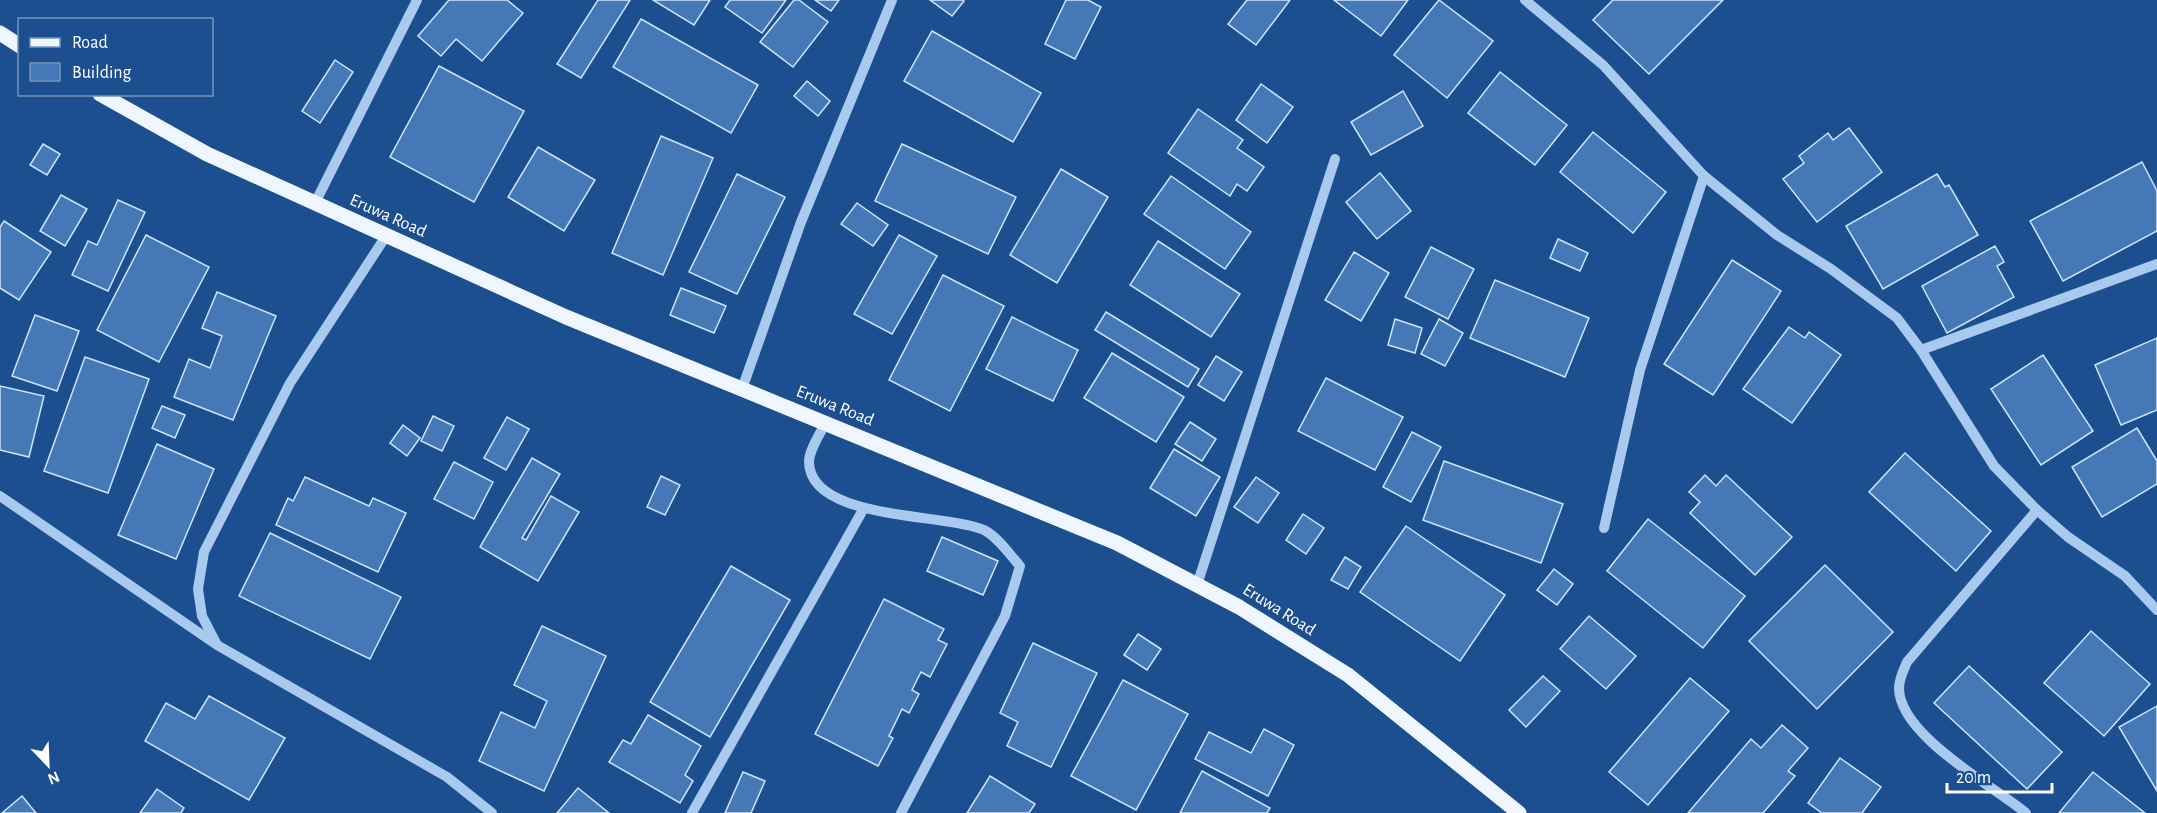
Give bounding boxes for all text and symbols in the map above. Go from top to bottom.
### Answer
legend [18,18,213,96]
text: Road [72,34,108,52]
text: Building [72,64,132,82]
street label: Eruwa Road [347,191,429,241]
street label: Eruwa Road [794,382,876,430]
street label: Eruwa Road [1239,581,1319,639]
north arrow [18,735,78,795]
scale bar [1947,756,2052,794]
text: N [45,768,62,787]
text: 20 m [1956,769,1991,787]

